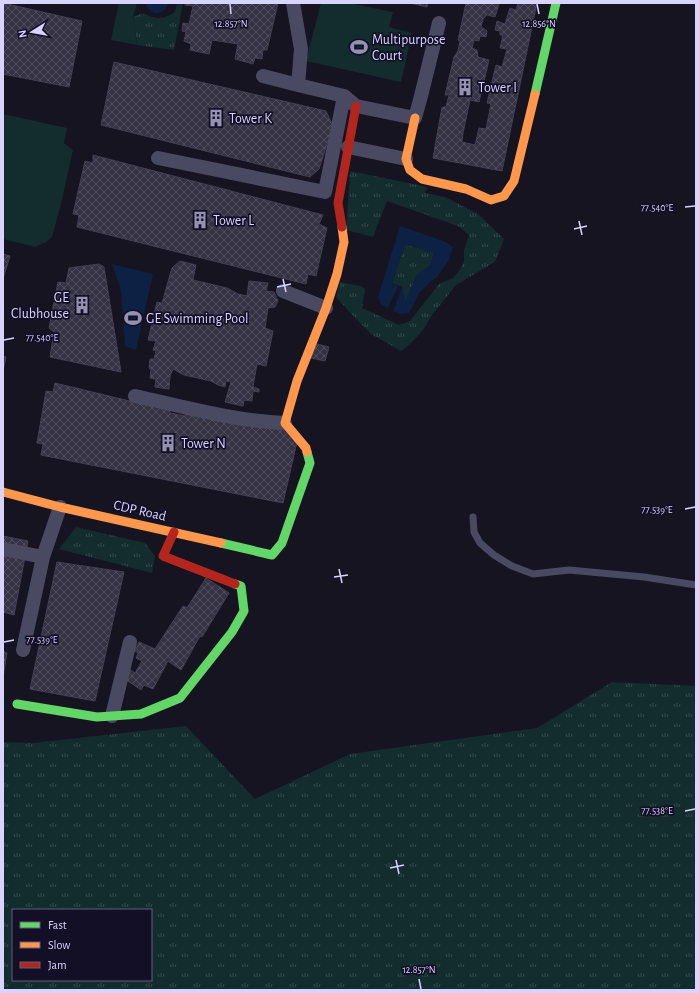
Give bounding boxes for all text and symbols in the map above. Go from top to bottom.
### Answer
north arrow [12,12,52,52]
text: 12.857°N [214,19,248,29]
text: 12.856°N [522,19,556,29]
text: N [17,29,29,39]
place label: Multipurpose Court [372,33,446,63]
sports icon: Multipurpose Court [349,37,369,57]
building icon: Tower I [455,77,475,97]
place label: Tower I [478,81,517,95]
building icon: Tower K [206,108,226,128]
place label: Tower K [229,112,272,126]
text: 77.540°E [641,203,674,213]
building icon: Tower L [190,210,210,230]
place label: Tower L [213,214,254,228]
place label: GE Clubhouse [11,291,69,321]
building icon: GE Clubhouse [72,295,92,315]
sports icon: GE Swimming Pool [123,308,143,328]
place label: GE Swimming Pool [146,312,249,326]
text: 77.540°E [26,333,59,343]
building icon: Tower N [158,433,178,453]
place label: Tower N [181,437,226,451]
street label: CDP Road [112,498,168,524]
text: 77.539°E [641,505,673,515]
text: 77.539°E [26,635,58,645]
text: 77.538°E [641,806,673,816]
legend [12,909,152,981]
text: Fast [48,919,67,931]
text: Slow [48,939,70,951]
text: Jam [48,959,67,971]
text: 12.857°N [402,965,436,975]

